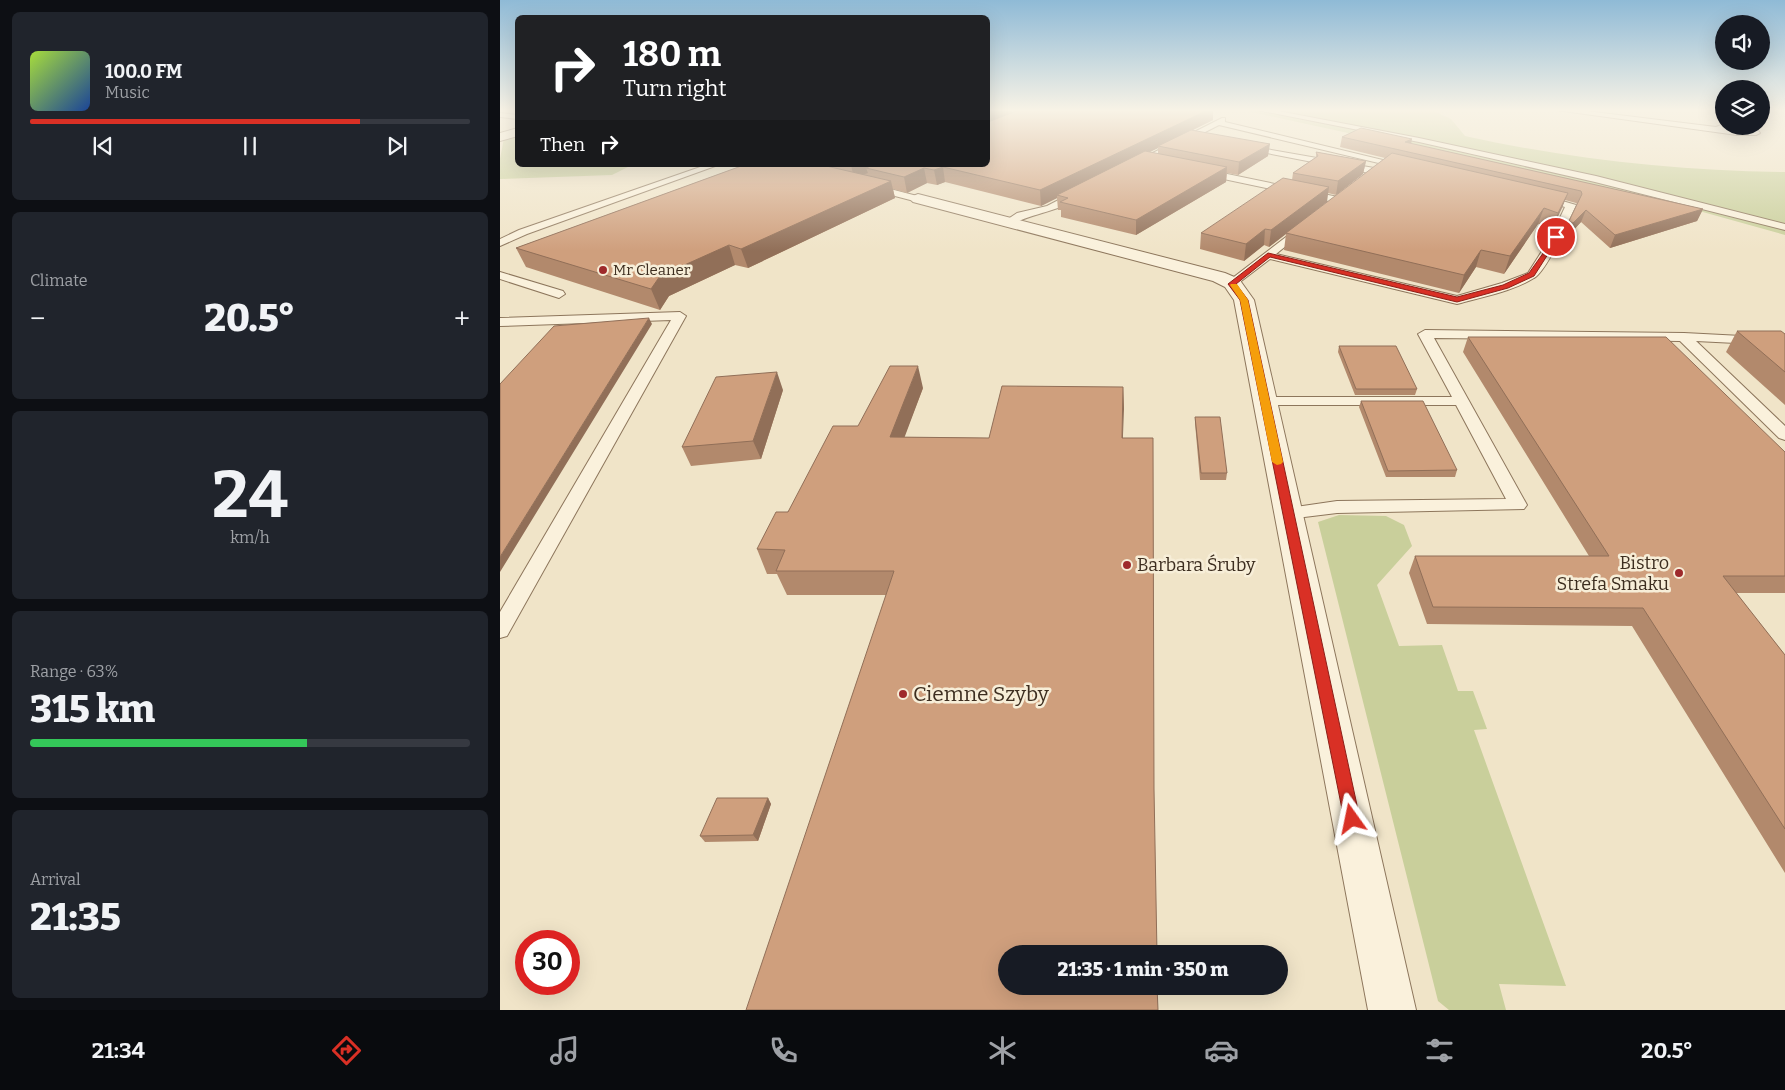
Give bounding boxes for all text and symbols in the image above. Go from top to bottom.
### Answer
map controls [1715,15,1770,135]
button: sound [1715,15,1770,70]
text: 180 m [623,33,721,75]
icon: right [540,35,605,100]
text: 100.0 FM [105,60,182,83]
text: Turn right [623,75,726,102]
button: layers [1715,80,1770,135]
text: Music [105,83,150,102]
icon: right [595,130,623,158]
icon: previous [89,132,117,160]
icon: pause [236,132,264,160]
icon: next [383,132,411,160]
text: Then [540,133,585,156]
pin [1535,216,1577,258]
icon: arrive [1542,223,1570,251]
place label: Mr Cleaner [613,261,691,279]
marker: Mr Cleaner [597,264,609,276]
text: Climate [30,271,88,290]
text: 20.5° [204,295,295,341]
text: − [30,302,45,335]
text: + [454,302,470,335]
text: 24 [212,456,288,534]
text: km/h [230,528,270,547]
place label: Bistro Strefa Smaku [1557,552,1669,595]
place label: Barbara Śruby [1137,554,1256,576]
marker: Barbara Śruby [1121,559,1133,571]
marker: Bistro Strefa Smaku [1673,567,1685,579]
text: Range · 63% [30,662,118,681]
place label: Ciemne Szyby [913,681,1050,707]
text: 315 km [30,686,155,732]
marker: Ciemne Szyby [897,688,909,700]
position arrow [1325,792,1377,844]
text: Arrival [30,870,81,889]
text: 21:35 [30,894,121,940]
speed limit sign: 30 [515,930,580,995]
text: 21:35 · 1 min · 350 m [1058,958,1228,981]
icon: directions [329,1033,364,1068]
icon: music [547,1033,582,1068]
icon: phone [766,1033,801,1068]
icon: climate [985,1033,1020,1068]
icon: car [1204,1033,1239,1068]
icon: filters [1422,1033,1457,1068]
text: 21:34 [92,1037,145,1064]
text: 20.5° [1641,1037,1693,1064]

